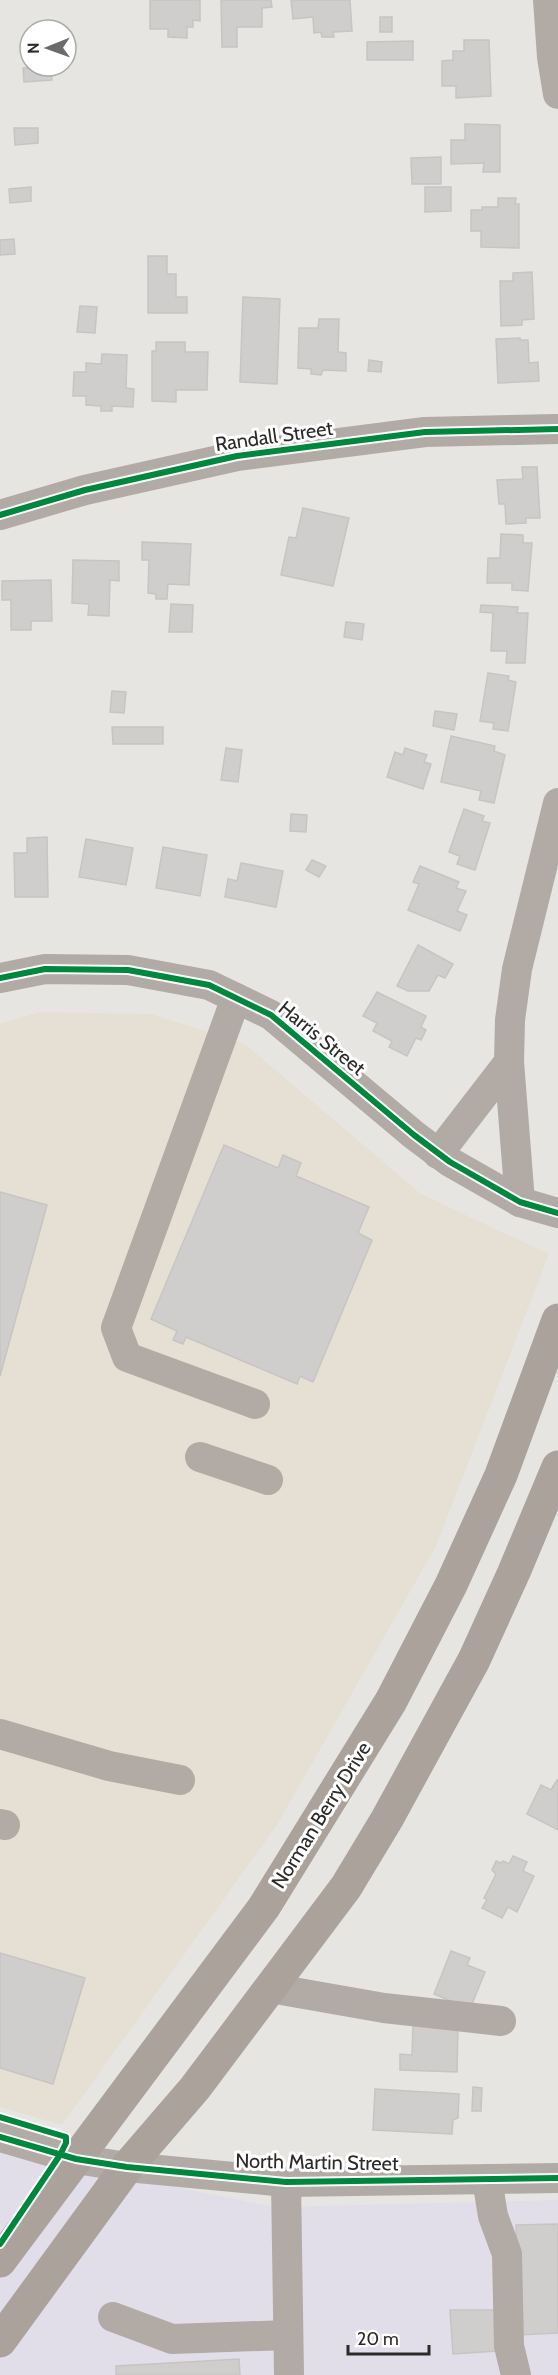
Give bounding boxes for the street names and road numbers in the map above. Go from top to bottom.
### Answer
street label: Randall Street [214,416,335,456]
street label: Harris Street [274,996,370,1080]
street label: Norman Berry Drive [266,1737,376,1893]
street label: North Martin Street [235,2149,399,2175]

